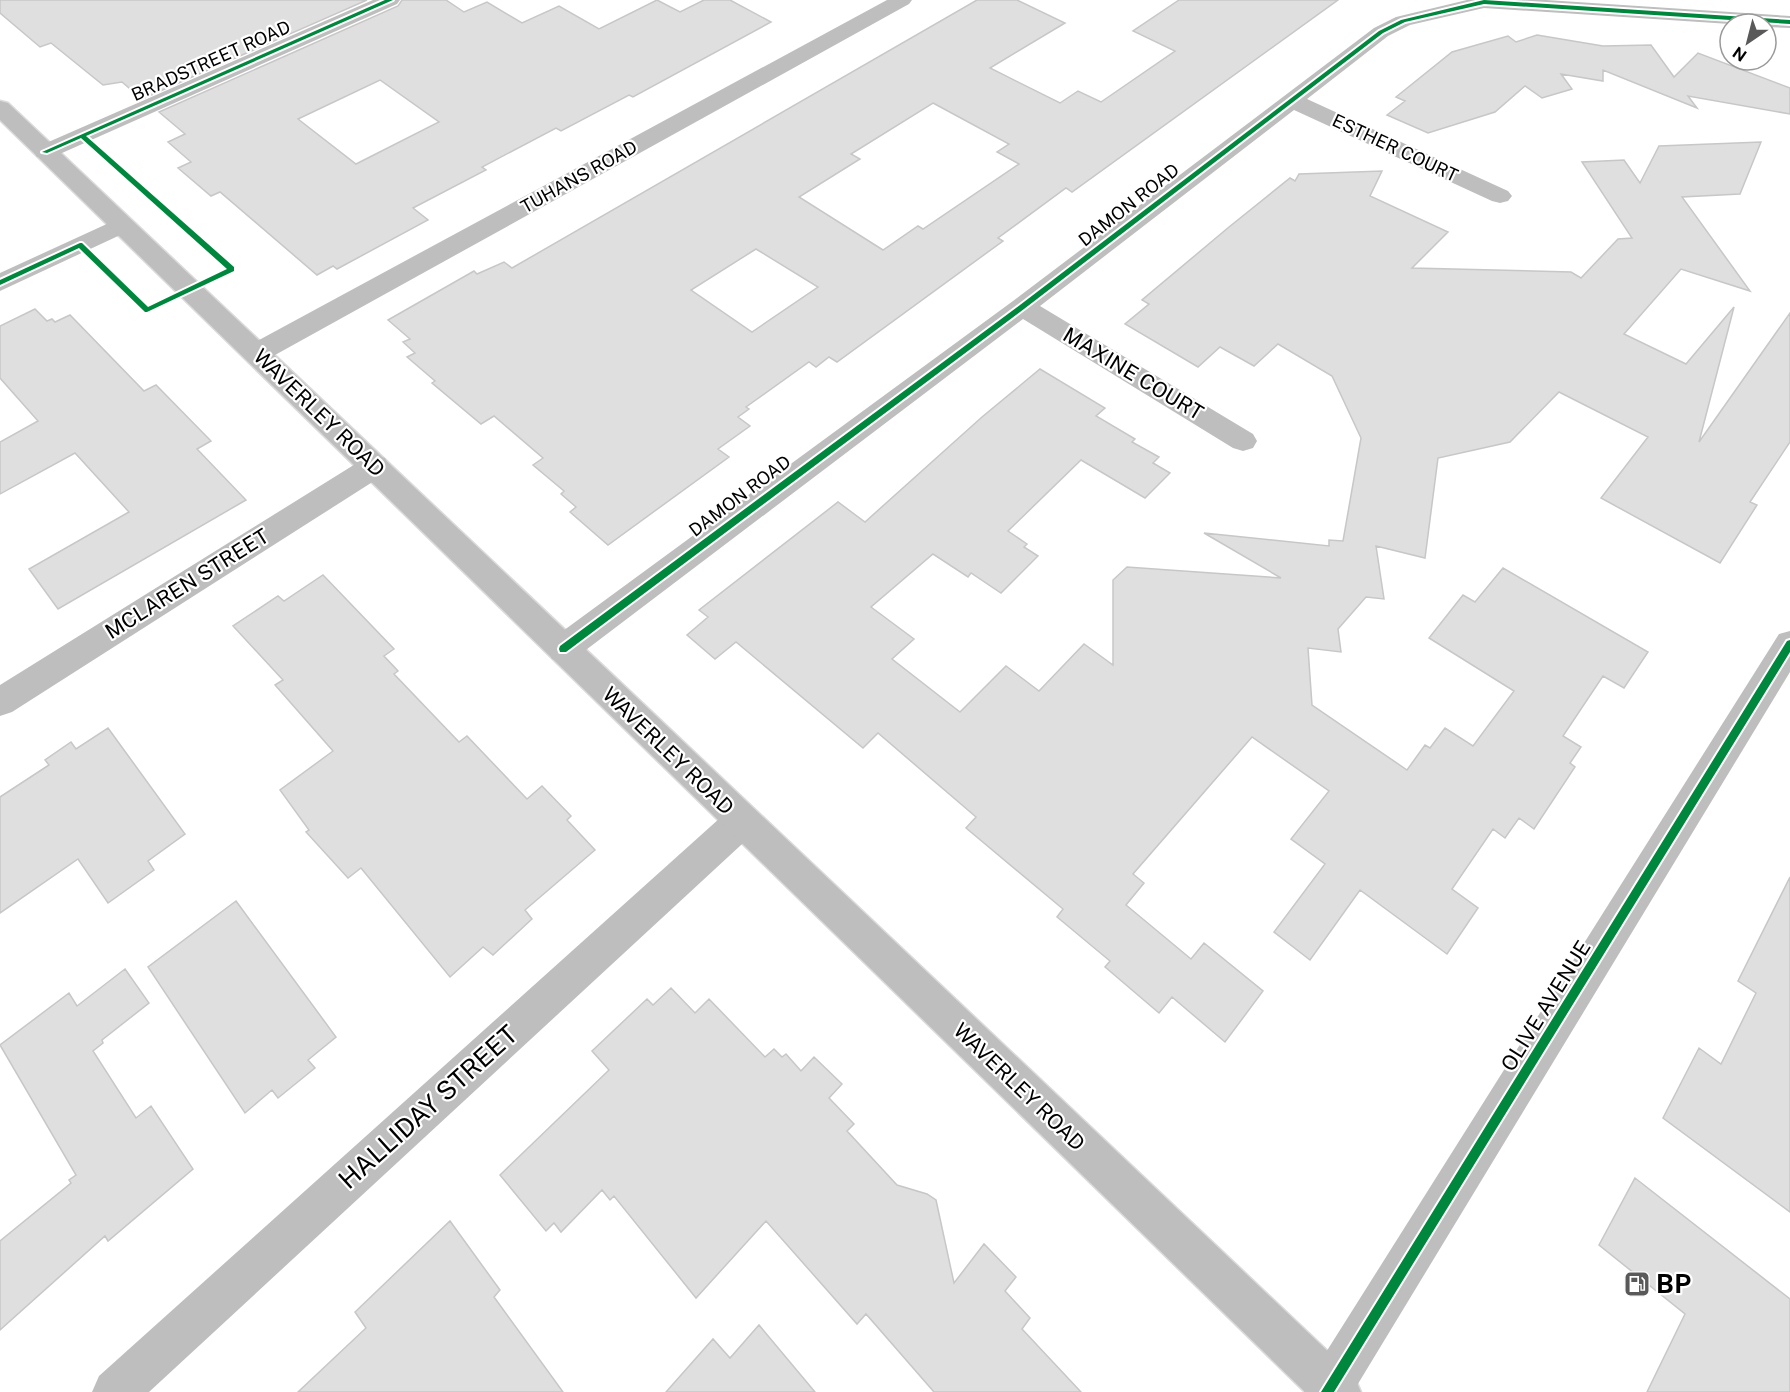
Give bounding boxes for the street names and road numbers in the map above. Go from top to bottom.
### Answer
street label: BRADSTREET ROAD [128,16,294,105]
street label: ESTHER COURT [1329,109,1462,186]
street label: TUHANS ROAD [517,136,641,217]
street label: DAMON ROAD [1074,159,1183,250]
street label: MAXINE COURT [1059,322,1208,425]
street label: WAVERLEY ROAD [248,344,390,482]
street label: DAMON ROAD [685,451,795,541]
street label: MCLAREN STREET [100,523,273,644]
street label: WAVERLEY ROAD [597,682,739,820]
street label: OLIVE AVENUE [1495,936,1596,1076]
street label: HALLIDAY STREET [332,1018,523,1195]
street label: WAVERLEY ROAD [948,1018,1090,1156]

